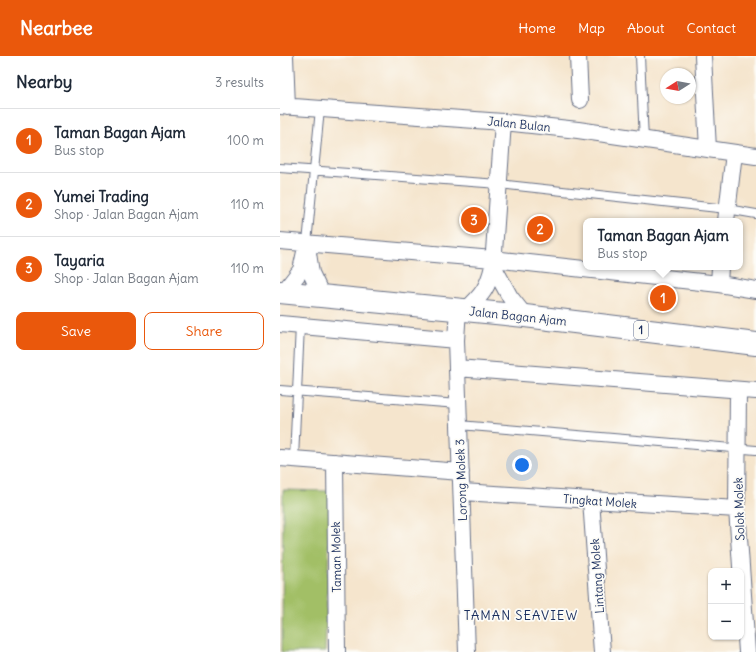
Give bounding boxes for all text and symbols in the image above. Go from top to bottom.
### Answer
text: Nearbee [20,16,93,40]
text: Home [518,19,556,37]
text: Map [578,19,605,37]
text: About [627,19,665,37]
text: Contact [687,19,736,37]
north arrow [660,68,696,104]
text: Nearby [16,71,72,93]
text: 3 results [215,74,264,91]
street label: Jalan Bulan [487,113,551,135]
text: Taman Bagan Ajam [54,123,186,142]
text: 1 [26,132,32,149]
text: 100 m [227,132,264,149]
text: Bus stop [54,142,104,159]
text: Yumei Trading [54,187,149,206]
text: 2 [25,196,33,213]
text: 110 m [231,196,264,213]
pin: 3 [461,205,487,235]
text: Shop · Jalan Bagan Ajam [54,206,199,223]
pin: 2 [527,214,553,244]
popup [583,218,743,270]
text: Taman Bagan Ajam [597,226,729,245]
text: Bus stop [597,245,647,262]
text: Tayaria [54,251,105,270]
text: 3 [25,260,33,277]
text: 110 m [231,260,264,277]
text: Shop · Jalan Bagan Ajam [54,270,199,287]
pin: 1 [650,283,676,313]
street label: Jalan Bagan Ajam [468,303,568,329]
button: Save [16,312,136,350]
button: Share [144,312,264,350]
road number: 1 [634,321,648,339]
street label: Lorong Molek 3 [452,438,470,521]
your location [512,455,532,475]
street label: Solok Molek [730,477,748,541]
street label: Tingkat Molek [563,491,637,511]
street label: Taman Molek [328,521,344,593]
street label: Lintang Molek [587,538,607,614]
map controls [708,568,744,640]
button: + [708,568,744,604]
button: − [708,604,744,640]
district label: TAMAN SEAVIEW [464,607,578,624]

